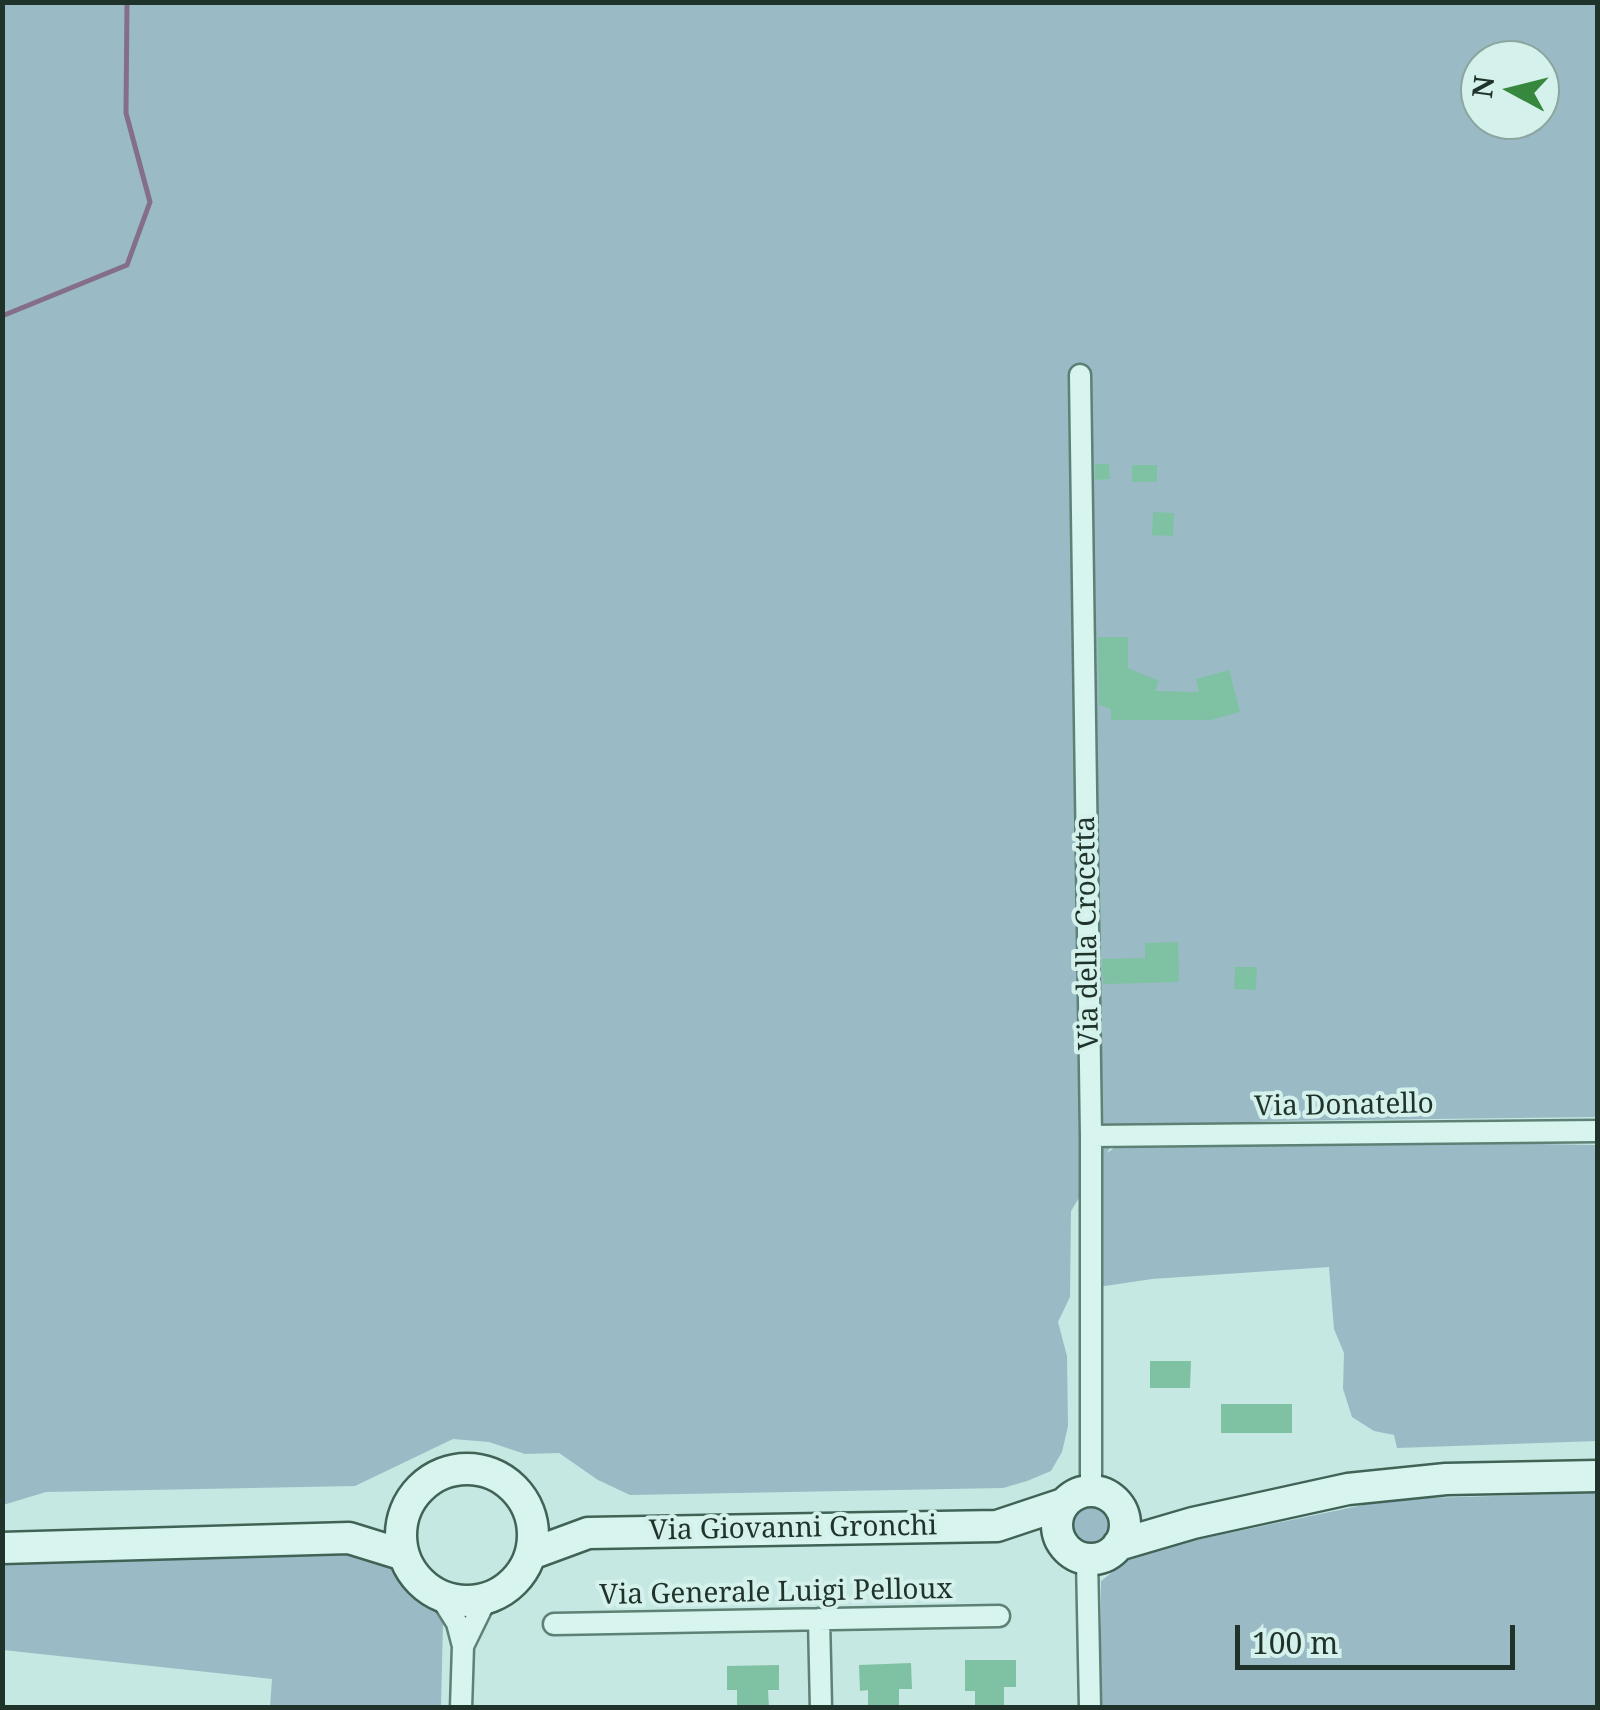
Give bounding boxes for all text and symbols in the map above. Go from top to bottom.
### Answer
north arrow [1460,40,1560,140]
text: N [1462,73,1502,100]
street label: Via della Crocetta [1069,816,1107,1050]
street label: Via Donatello [1254,1088,1434,1124]
street label: Via Giovanni Gronchi [649,1510,937,1548]
street label: Via Generale Luigi Pelloux [599,1573,953,1613]
scale bar [1240,1605,1520,1667]
text: 100 m [1252,1622,1338,1663]

